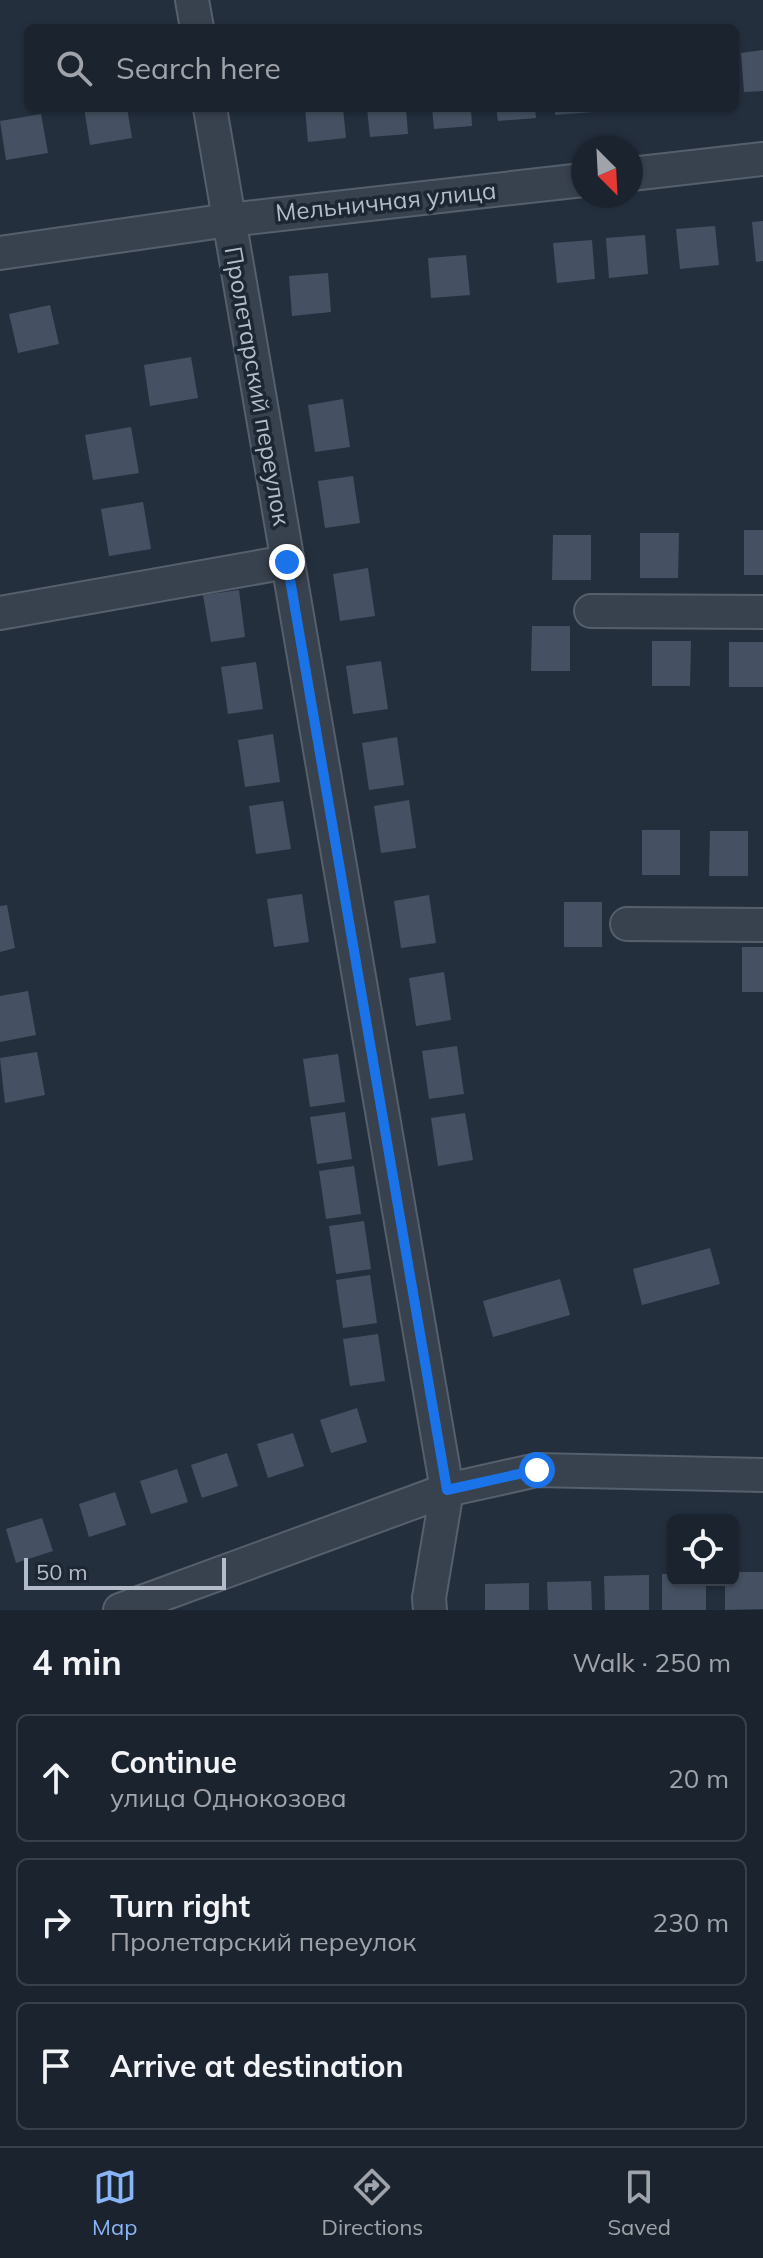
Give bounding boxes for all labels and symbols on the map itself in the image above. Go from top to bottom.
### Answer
north arrow [571,136,643,208]
street label: Мельничная улица [274,175,498,228]
street label: Пролетарский переулок [219,244,297,528]
route end [269,544,305,580]
route start [519,1452,555,1488]
scale bar [24,1554,226,1590]

